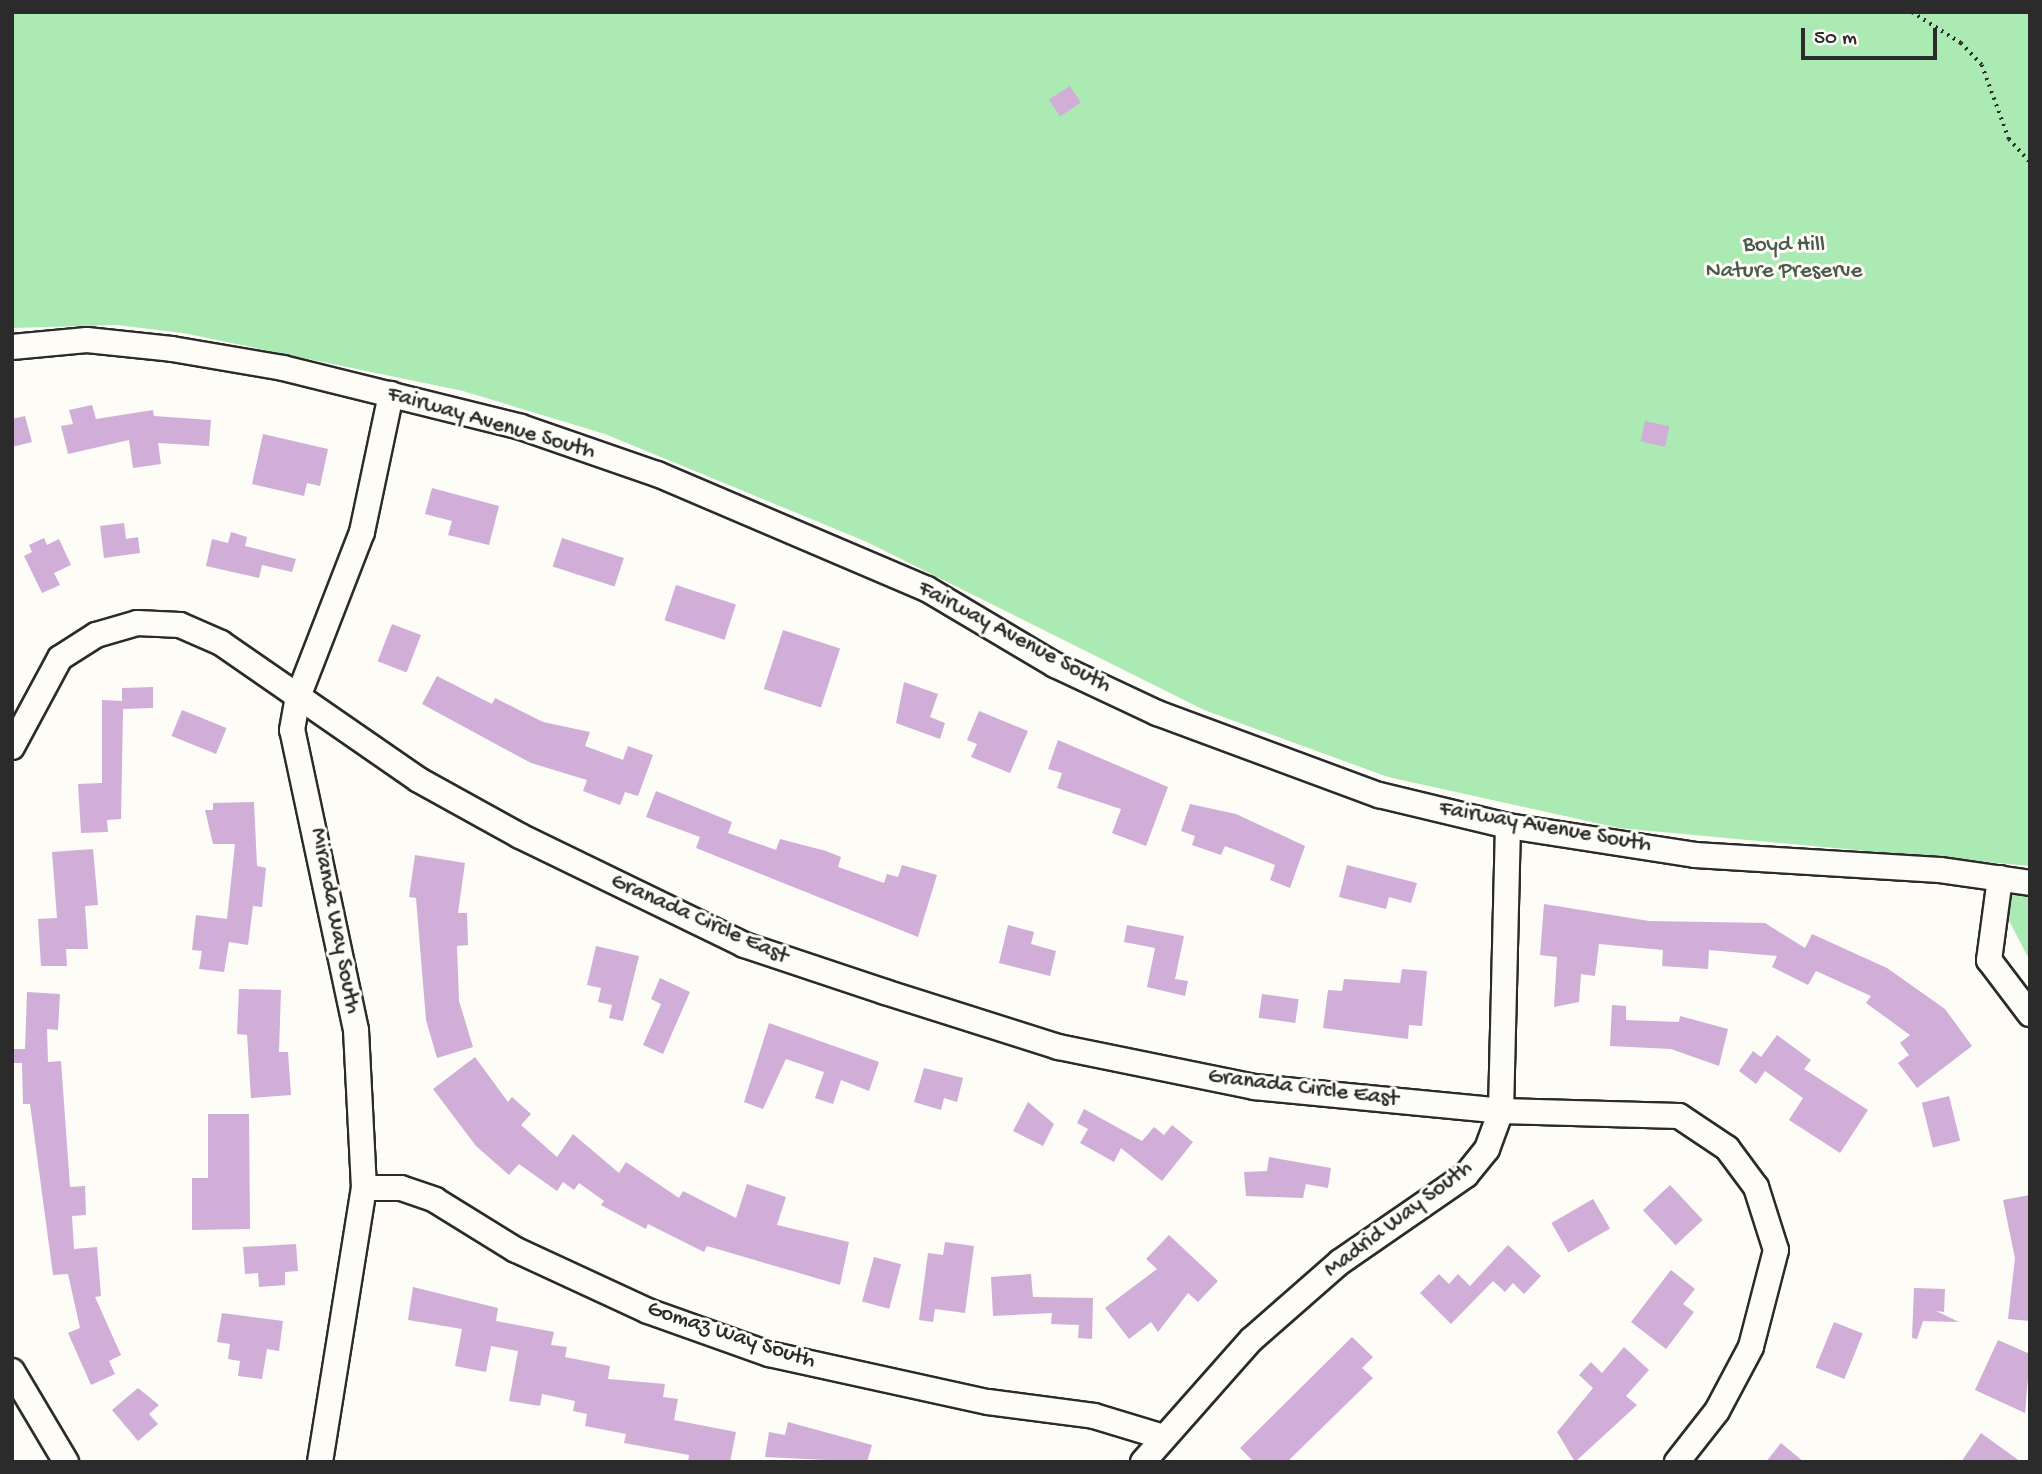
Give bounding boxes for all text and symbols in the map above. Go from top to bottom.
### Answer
scale bar [1804,14,1940,58]
text: 50 m [1814,27,1857,52]
park label: Boyd Hill Nature Preserve [1706,232,1862,286]
street label: Fairway Avenue South [384,381,598,467]
street label: Fairway Avenue South [913,575,1115,701]
street label: Fairway Avenue South [1437,796,1653,860]
street label: Miranda Way South [302,826,366,1016]
street label: Granada Circle East [606,868,792,972]
street label: Granada Circle East [1206,1064,1400,1114]
street label: Madrid Way South [1319,1155,1479,1285]
street label: Gomaz Way South [643,1296,819,1376]

